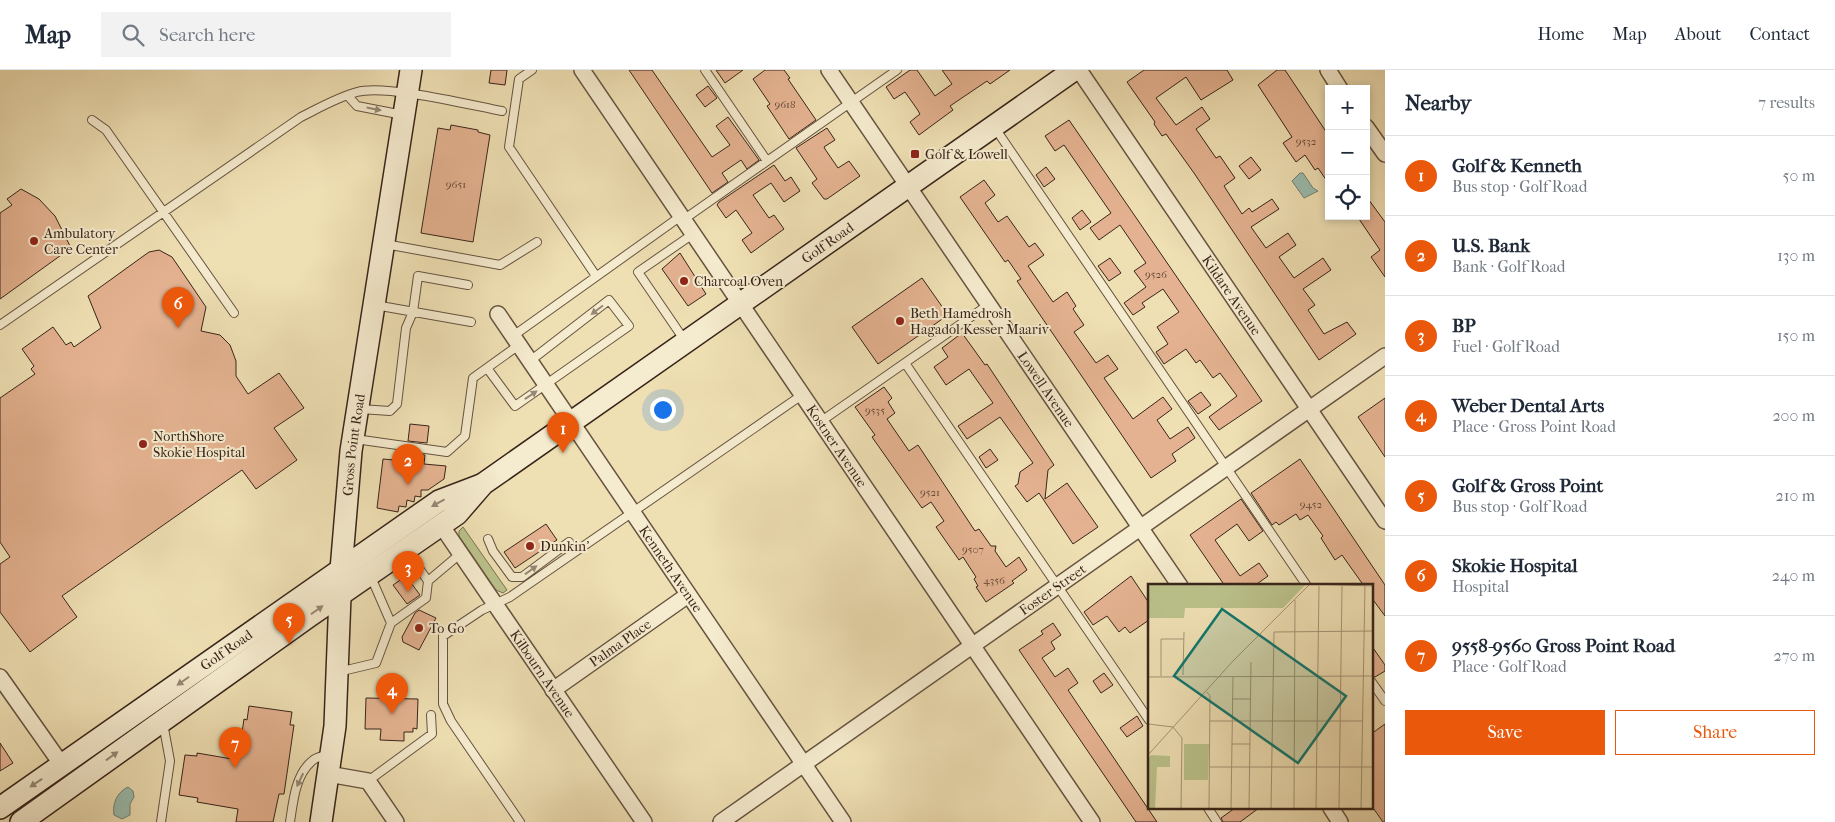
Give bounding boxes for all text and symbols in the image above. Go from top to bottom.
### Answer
search box [101,12,451,57]
text: Map [25,21,71,49]
icon: search [119,21,147,49]
text: Search here [159,24,255,46]
text: Home [1537,24,1584,45]
text: Map [1612,24,1647,45]
text: About [1675,24,1721,45]
text: Contact [1749,24,1810,45]
map controls [1325,85,1370,220]
button: + [1325,85,1370,130]
text: Nearby [1405,91,1471,115]
text: 7 results [1758,93,1815,112]
house number: 9618 [774,98,796,111]
one-way arrow [366,105,381,113]
button: − [1325,130,1370,175]
house number: 9532 [1296,135,1317,148]
place label: Golf & Lowell [925,146,1008,163]
marker: Golf & Lowell [909,148,921,160]
text: Golf & Kenneth [1452,155,1582,177]
text: 1 [1418,166,1424,185]
text: 50 m [1783,166,1815,185]
button: locate [1325,175,1370,220]
text: Bus stop · Golf Road [1452,177,1587,196]
house number: 9651 [446,178,466,191]
street label: Golf Road [798,219,857,267]
place label: Ambulatory Care Center [43,225,118,258]
marker: Ambulatory Care Center [28,235,40,247]
text: U.S. Bank [1452,235,1530,257]
text: 2 [1417,246,1425,265]
text: 130 m [1777,246,1815,265]
street label: Kildare Avenue [1198,252,1265,339]
text: Bank · Golf Road [1452,257,1566,276]
house number: 9526 [1145,268,1167,281]
place label: Charcoal Oven [694,273,783,290]
marker: Charcoal Oven [678,275,690,287]
pin: 6 [162,287,194,328]
one-way arrow [591,304,604,315]
place label: Beth Hamedrosh Hagadol Kesser Maariv [910,305,1050,338]
marker: Beth Hamedrosh Hagadol Kesser Maariv [894,315,906,327]
text: BP [1452,315,1476,337]
text: 3 [1418,326,1424,345]
text: 150 m [1777,326,1815,345]
text: Fuel · Golf Road [1452,337,1560,356]
street label: Lowell Avenue [1014,348,1078,431]
one-way arrow [524,390,538,400]
street label: Gross Point Road [339,392,369,497]
text: Weber Dental Arts [1452,395,1604,417]
your location [650,397,676,423]
street label: Kostner Avenue [802,401,871,491]
house number: 9535 [865,404,885,417]
text: 4 [1416,406,1426,425]
text: 200 m [1772,406,1815,425]
pin: 1 [547,412,579,453]
text: Place · Gross Point Road [1452,417,1616,436]
place label: NorthShore Skokie Hospital [153,428,246,461]
marker: NorthShore Skokie Hospital [137,438,149,450]
pin: 2 [392,444,424,485]
text: Golf & Gross Point [1452,475,1603,497]
house number: 9521 [920,486,940,499]
text: 5 [1418,486,1424,505]
text: 210 m [1776,486,1815,505]
text: Bus stop · Golf Road [1452,497,1587,516]
one-way arrow [432,498,445,507]
house number: 9452 [1300,498,1322,511]
street label: Kenneth Avenue [635,522,706,616]
place label: Dunkin' [540,538,589,555]
marker: Dunkin' [524,540,536,552]
house number: 9507 [962,543,984,556]
pin: 3 [392,551,424,592]
text: Skokie Hospital [1452,555,1578,577]
street label: Foster Street [1016,560,1089,619]
one-way arrow [524,565,538,575]
text: 6 [1417,566,1425,585]
text: 240 m [1772,566,1815,585]
house number: 4356 [983,574,1005,587]
text: Hospital [1452,577,1509,596]
inset map [1148,584,1372,810]
pin: 5 [273,603,305,644]
one-way arrow [311,605,324,615]
street label: Palma Place [586,616,655,671]
place label: To Go [429,620,464,637]
marker: To Go [413,622,425,634]
street label: Golf Road [197,626,256,674]
street label: Kilbourn Avenue [506,627,578,721]
text: 9558-9560 Gross Point Road [1452,635,1675,657]
text: 7 [1417,646,1425,665]
text: 270 m [1774,646,1815,665]
text: Place · Golf Road [1452,657,1567,676]
pin: 4 [376,673,408,714]
one-way arrow [177,676,190,686]
button: Save [1405,710,1605,755]
button: Share [1615,710,1815,755]
pin: 7 [219,727,251,768]
one-way arrow [105,751,118,762]
one-way arrow [296,773,304,787]
one-way arrow [29,778,42,788]

